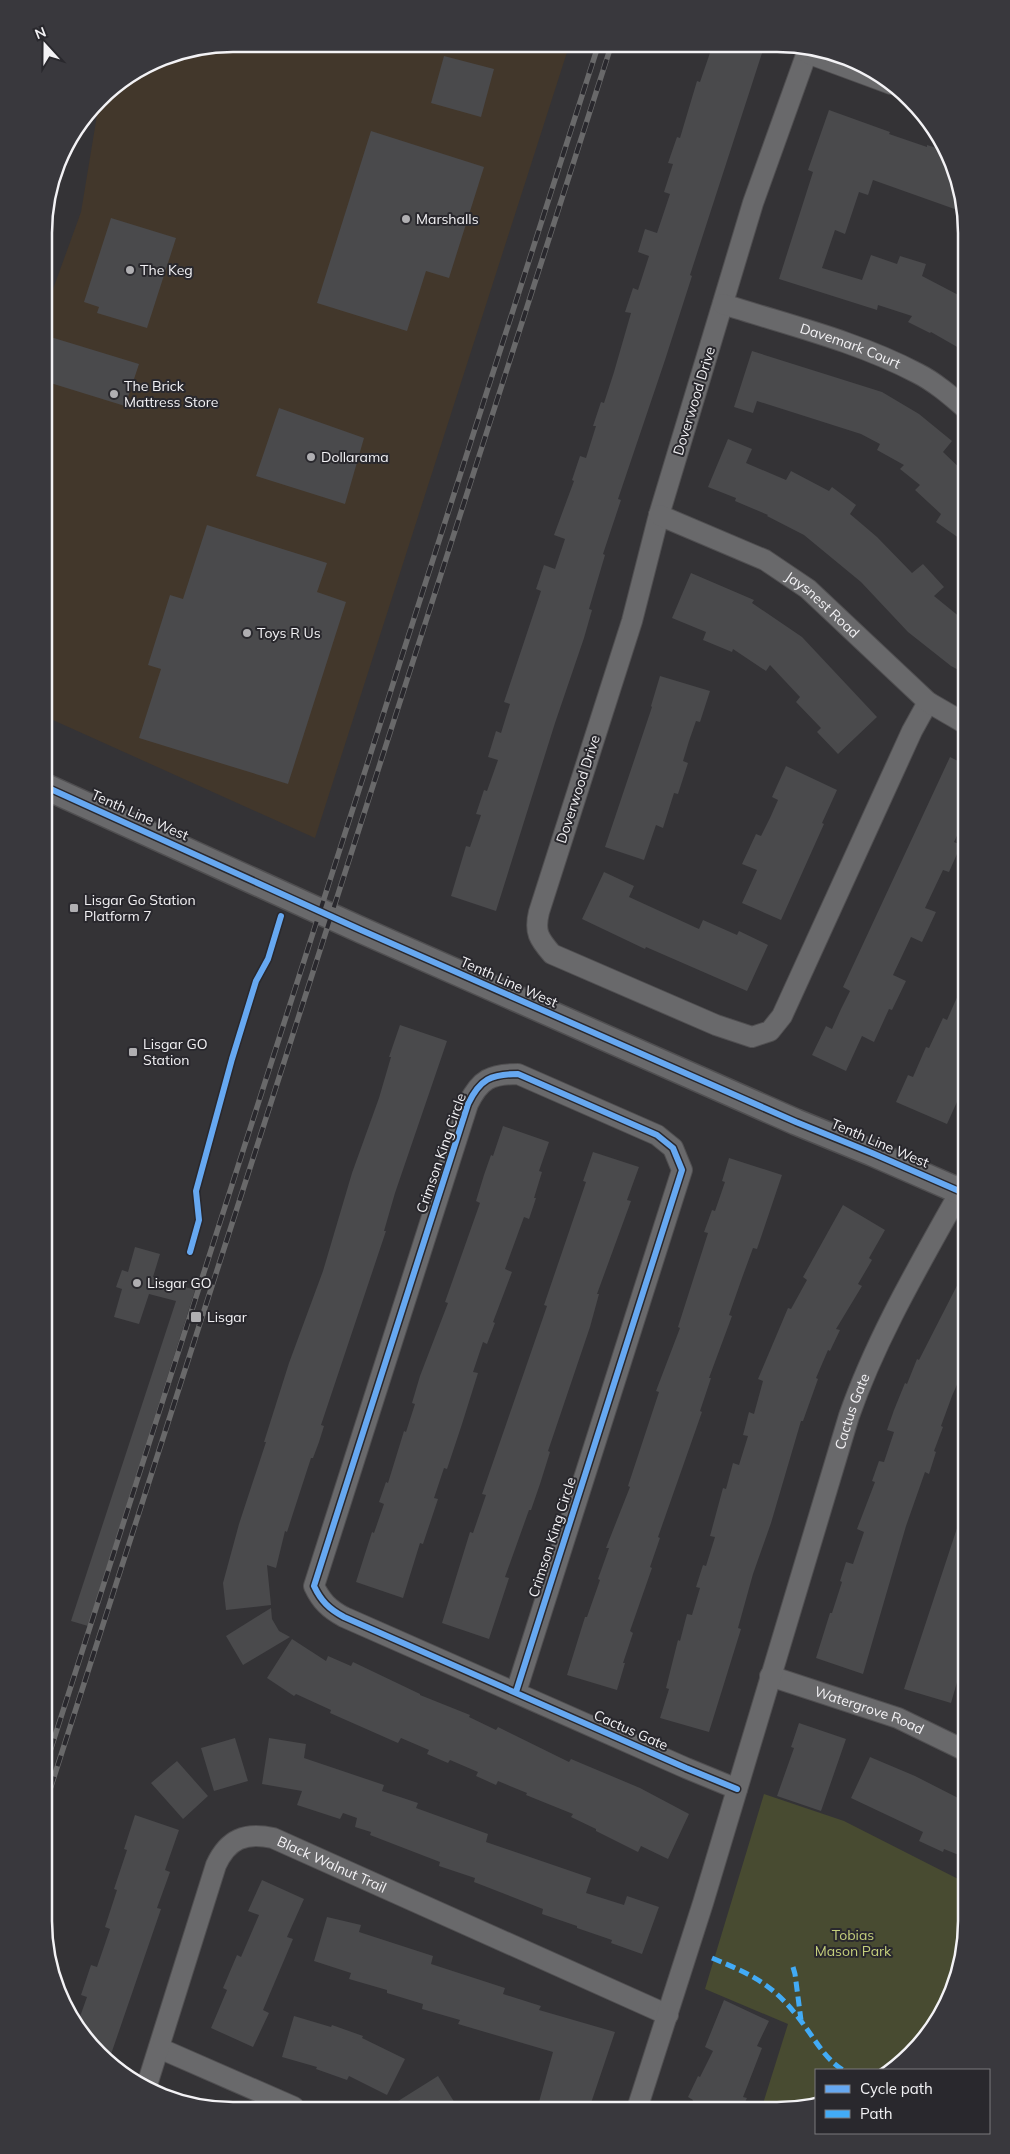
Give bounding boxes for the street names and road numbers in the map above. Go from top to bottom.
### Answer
street label: Davemark Court [798,319,904,373]
street label: Doverwood Drive [669,344,719,458]
street label: Jaysnest Road [782,567,863,642]
street label: Doverwood Drive [552,733,604,845]
street label: Tenth Line West [89,786,191,845]
street label: Tenth Line West [458,953,560,1012]
street label: Crimson King Circle [412,1091,470,1215]
street label: Tenth Line West [828,1114,932,1172]
street label: Cactus Gate [830,1371,874,1452]
street label: Crimson King Circle [524,1475,580,1599]
street label: Watergrove Road [812,1682,927,1738]
street label: Cactus Gate [591,1706,671,1754]
street label: Black Walnut Trail [274,1832,389,1897]

